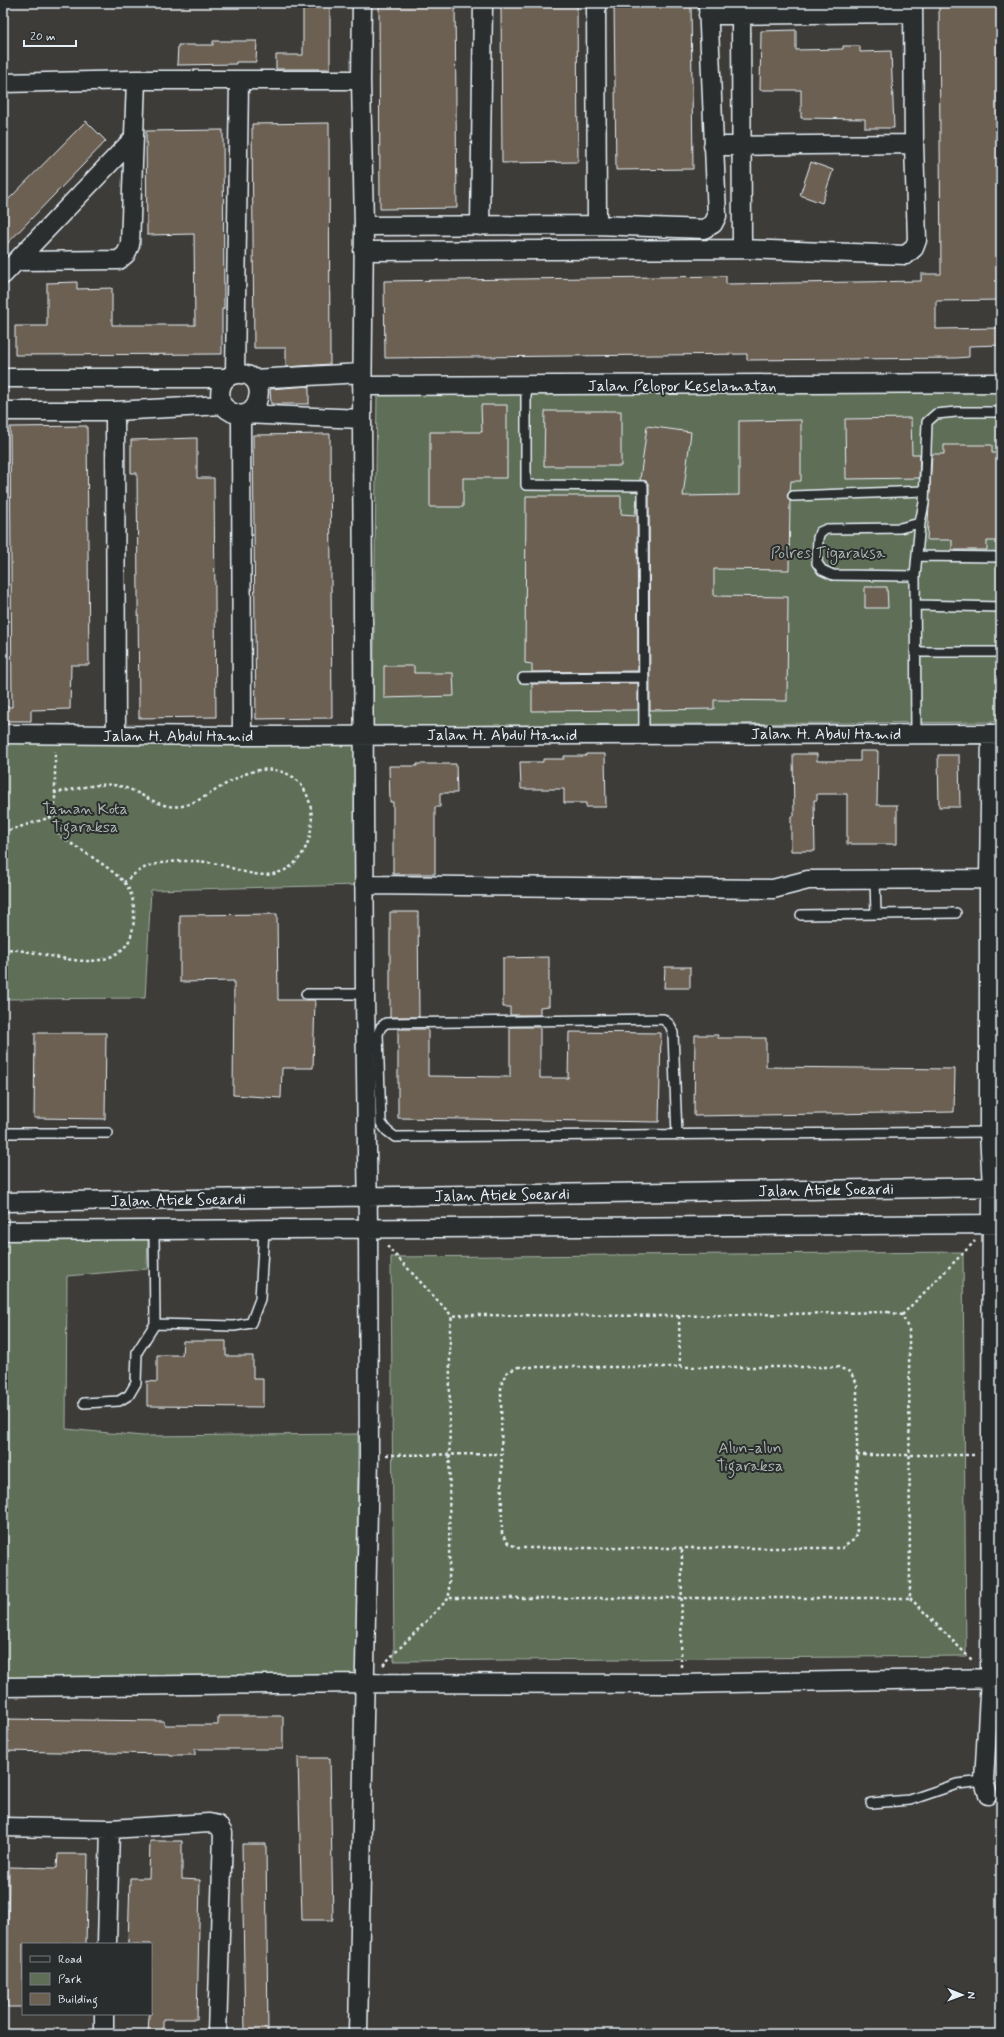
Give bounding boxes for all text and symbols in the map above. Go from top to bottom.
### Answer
scale bar [24,22,76,48]
text: 20 m [30,29,56,45]
street label: Jalan Pelopor Keselamatan [587,376,777,397]
park label: Polres Tigaraksa [771,543,886,565]
street label: Jalan H. Abdul Hamid [751,724,901,745]
street label: Jalan H. Abdul Hamid [427,725,577,746]
street label: Jalan H. Abdul Hamid [103,726,253,747]
park label: Taman Kota Tigaraksa [42,799,128,839]
street label: Jalan Atiek Soeardi [758,1179,894,1202]
street label: Jalan Atiek Soeardi [434,1184,570,1207]
street label: Jalan Atiek Soeardi [110,1189,246,1212]
park label: Alun-alun Tigaraksa [717,1438,783,1478]
legend [22,1943,152,2015]
text: Road [58,1952,82,1968]
text: Park [58,1972,82,1988]
north arrow [942,1975,982,2015]
text: N [964,1991,978,1999]
text: Building [58,1992,98,2009]

